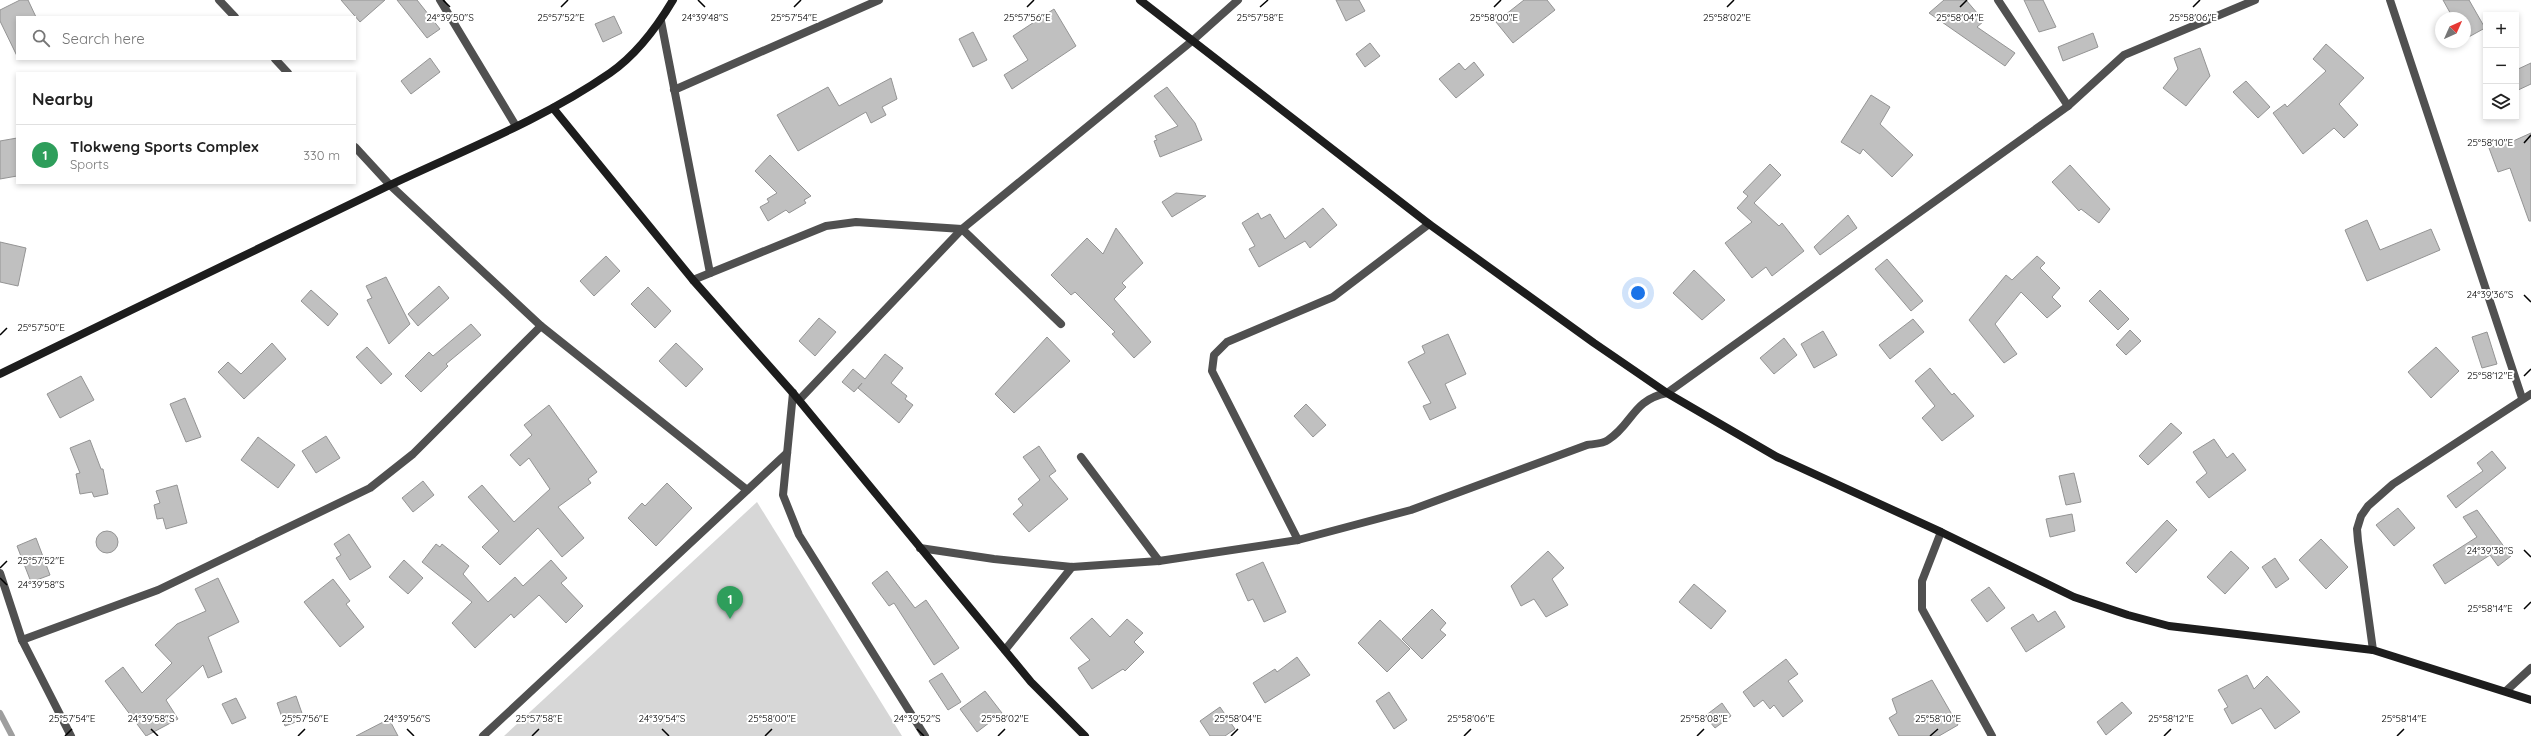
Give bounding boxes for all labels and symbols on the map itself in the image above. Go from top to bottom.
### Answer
text: 24°39'50"S [426,11,474,24]
text: 25°57'52"E [537,11,585,24]
text: 24°39'48"S [682,11,729,24]
text: 25°57'54"E [770,11,818,24]
text: 25°57'56"E [1003,11,1051,24]
text: 25°57'58"E [1236,11,1284,24]
text: 25°58'00"E [1470,11,1519,24]
text: 25°58'02"E [1703,11,1751,24]
text: 25°58'04"E [1936,11,1984,24]
text: 25°58'06"E [2169,11,2217,24]
north arrow [2435,12,2471,48]
text: 25°58'10"E [2467,136,2513,149]
your location [1628,283,1648,303]
text: 24°39'36"S [2467,288,2514,301]
text: 25°57'50"E [17,321,65,334]
text: 25°58'12"E [2467,369,2513,382]
text: 24°39'38"S [2467,544,2514,557]
text: 25°57'52"E [17,554,65,567]
text: 24°39'58"S [17,578,65,591]
pin: 1 [717,586,743,619]
text: 25°58'14"E [2467,602,2513,615]
text: 25°57'54"E [48,712,96,725]
text: 24°39'58"S [127,712,175,725]
text: 25°57'56"E [281,712,329,725]
text: 24°39'56"S [383,712,431,725]
text: 25°57'58"E [515,712,563,725]
text: 24°39'54"S [639,712,686,725]
text: 25°58'00"E [748,712,797,725]
text: 24°39'52"S [893,712,941,725]
text: 25°58'02"E [981,712,1029,725]
text: 25°58'04"E [1214,712,1262,725]
text: 25°58'06"E [1447,712,1495,725]
text: 25°58'08"E [1680,712,1728,725]
text: 25°58'10"E [1915,712,1961,725]
text: 25°58'12"E [2148,712,2194,725]
text: 25°58'14"E [2381,712,2427,725]

